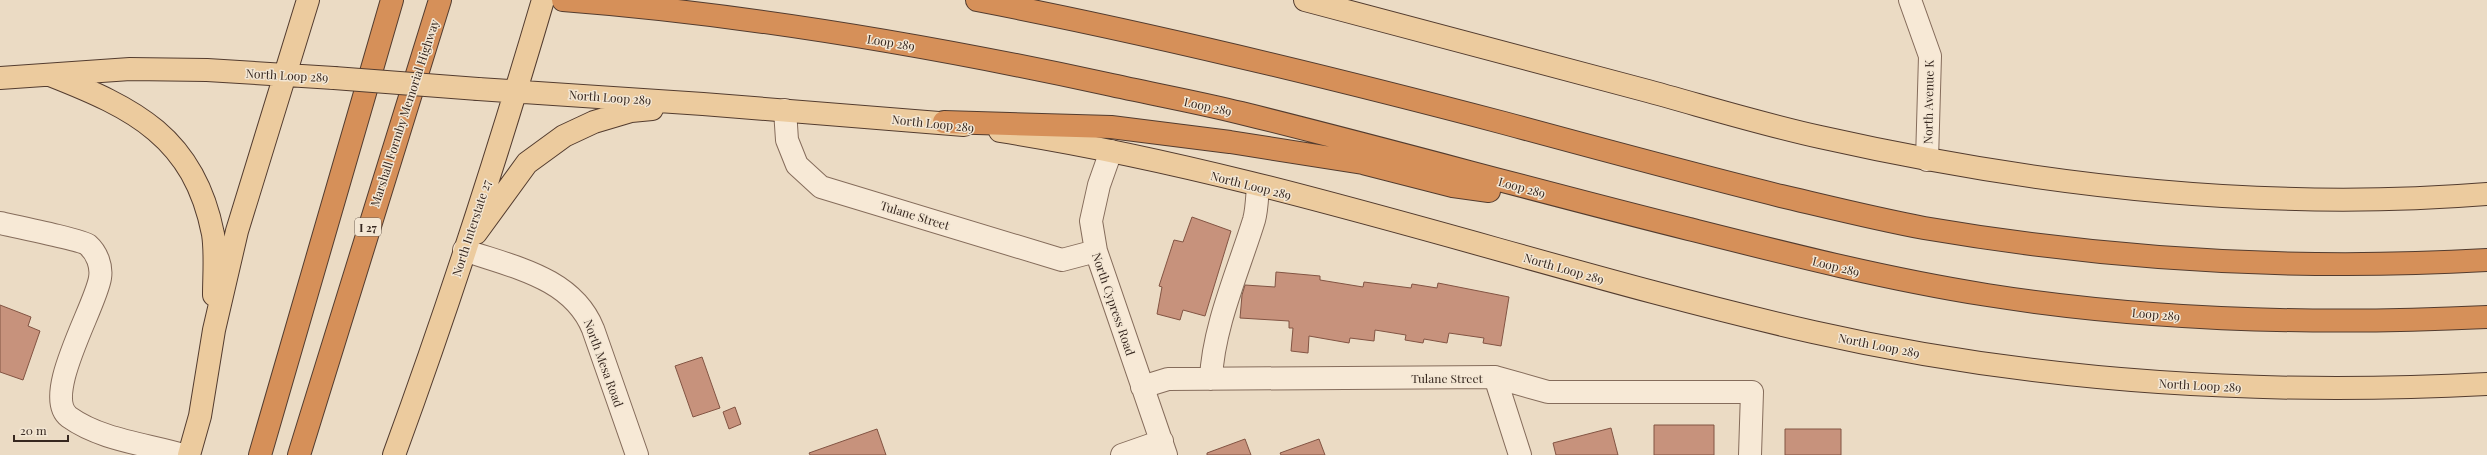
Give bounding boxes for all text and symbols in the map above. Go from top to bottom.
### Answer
street label: Marshall Formby Memorial Highway [366,17,442,209]
street label: Loop 289 [866,30,916,54]
street label: North Avenue K [1919,59,1937,144]
street label: North Loop 289 [245,65,329,85]
street label: North Loop 289 [568,86,652,108]
street label: Loop 289 [1183,93,1233,119]
street label: North Loop 289 [891,111,975,135]
street label: North Loop 289 [1209,167,1293,203]
street label: Loop 289 [1497,173,1547,201]
street label: North Interstate 27 [448,177,494,278]
street label: Tulane Street [879,197,952,233]
road number: I 27 [355,218,381,236]
street label: North Loop 289 [1522,249,1606,287]
street label: North Cypress Road [1089,250,1139,358]
street label: Loop 289 [1811,252,1861,280]
street label: Loop 289 [2131,304,2181,324]
street label: North Mesa Road [581,317,627,409]
street label: North Loop 289 [1837,329,1921,361]
street label: Tulane Street [1411,370,1483,386]
street label: North Loop 289 [2158,375,2242,395]
scale bar [14,417,68,443]
text: 20 m [20,422,47,438]

